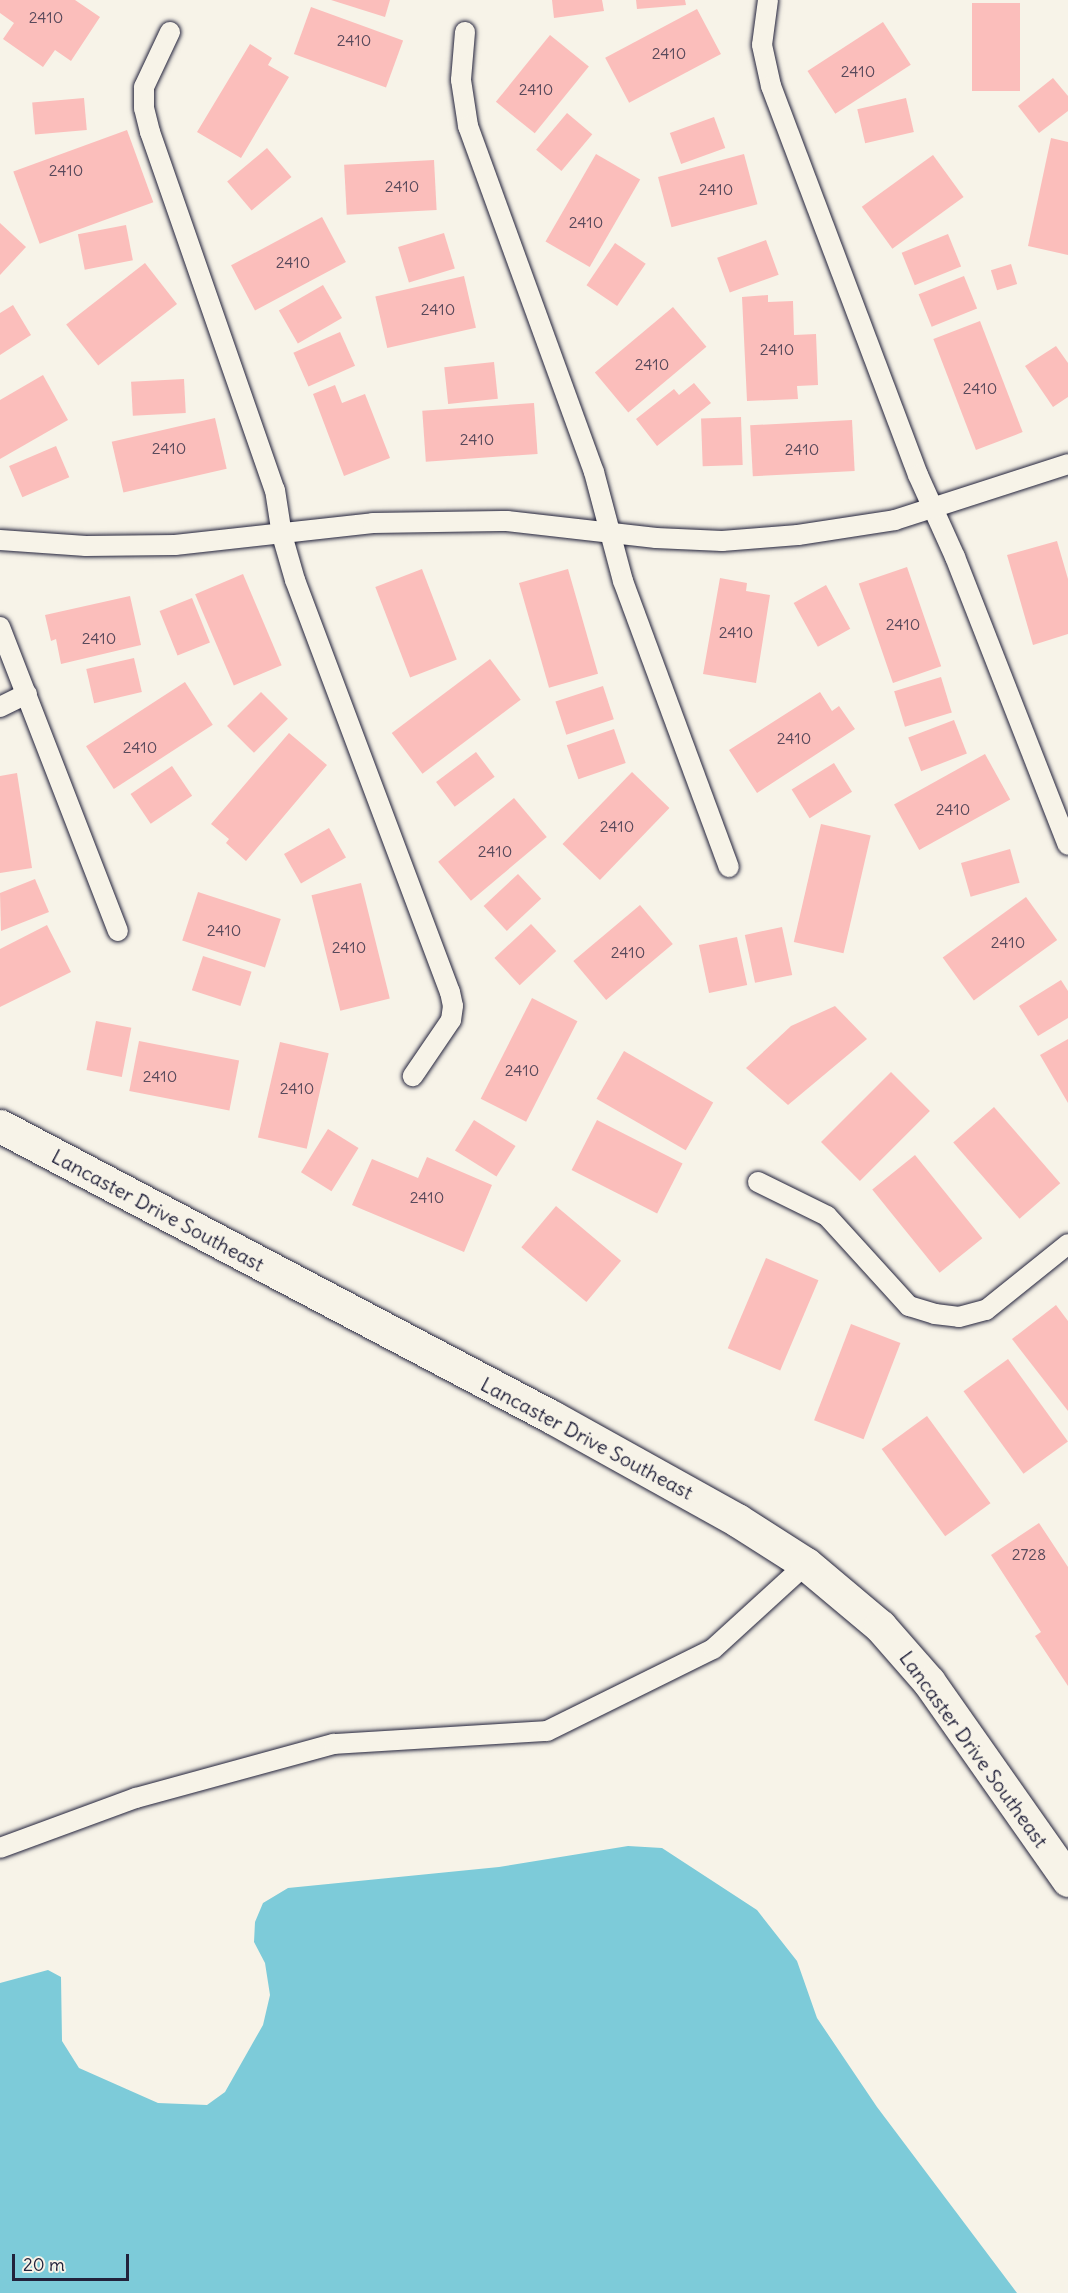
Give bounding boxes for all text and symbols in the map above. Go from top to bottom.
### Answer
house number: 2410 [29,7,63,27]
house number: 2410 [337,30,371,50]
house number: 2410 [652,43,686,63]
house number: 2410 [841,61,875,81]
house number: 2410 [519,79,553,99]
house number: 2410 [49,160,83,180]
house number: 2410 [385,176,419,196]
house number: 2410 [699,179,733,199]
house number: 2410 [569,212,603,232]
house number: 2410 [276,252,310,272]
house number: 2410 [421,299,455,319]
house number: 2410 [760,339,794,359]
house number: 2410 [635,354,669,374]
house number: 2410 [963,378,997,398]
house number: 2410 [460,429,494,449]
house number: 2410 [152,438,186,458]
house number: 2410 [785,439,819,459]
house number: 2410 [886,614,920,634]
house number: 2410 [719,622,753,642]
house number: 2410 [82,628,116,648]
house number: 2410 [777,728,811,748]
house number: 2410 [123,737,157,757]
house number: 2410 [936,799,970,819]
house number: 2410 [600,816,634,836]
house number: 2410 [478,841,512,861]
house number: 2410 [207,920,241,940]
house number: 2410 [991,932,1025,952]
house number: 2410 [332,937,366,957]
house number: 2410 [611,942,645,962]
house number: 2410 [505,1060,539,1080]
house number: 2410 [143,1066,177,1086]
house number: 2410 [280,1078,314,1098]
street label: Lancaster Drive Southeast [48,1144,268,1276]
house number: 2410 [410,1187,444,1207]
street label: Lancaster Drive Southeast [477,1372,697,1504]
house number: 2728 [1012,1544,1046,1564]
street label: Lancaster Drive Southeast [895,1646,1053,1852]
scale bar [15,2242,132,2280]
text: 20 m [23,2253,65,2276]

